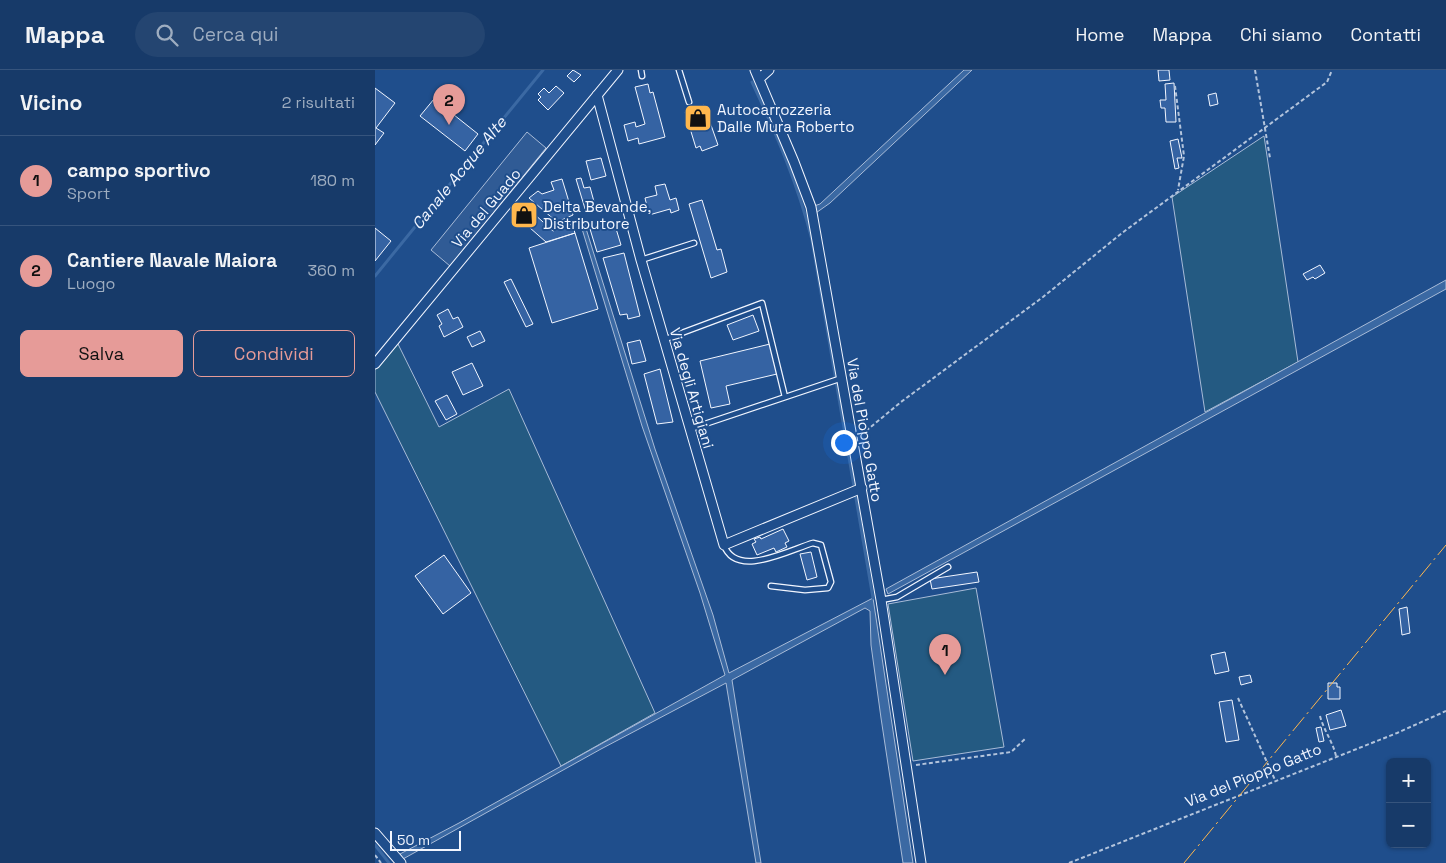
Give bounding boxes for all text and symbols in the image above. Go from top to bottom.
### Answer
search box [135,12,485,57]
text: Mappa [25,19,105,50]
icon: search [153,21,181,49]
text: Cerca qui [193,22,279,47]
text: Home [1075,23,1125,46]
text: Mappa [1153,23,1212,46]
text: Chi siamo [1240,23,1322,46]
text: Contatti [1350,23,1421,46]
pin: 2 [433,84,465,125]
text: Vicino [20,89,82,116]
text: 2 risultati [282,92,355,113]
place label: Autocarrozzeria Dalle Mura Roberto [717,100,855,136]
shop icon: Autocarrozzeria Dalle Mura Roberto [683,103,713,133]
water label: Canale Acque Alte [407,112,511,234]
text: campo sportivo [67,158,211,183]
street label: Via del Guado [447,164,525,252]
text: 1 [32,170,40,191]
text: 180 m [310,170,355,191]
text: Sport [67,183,110,204]
place label: Delta Bevande, Distributore [543,197,651,233]
shop icon: Delta Bevande, Distributore [509,200,539,230]
text: Cantiere Navale Maiora [67,248,277,273]
text: 2 [31,260,41,281]
text: 360 m [307,260,355,281]
text: Luogo [67,273,116,294]
street label: Via degli Artigiani [666,325,718,451]
button: Salva [20,330,183,377]
button: Condividi [193,330,355,377]
street label: Via del Pioppo Gatto [843,357,887,503]
your location [831,430,857,456]
pin: 1 [929,634,961,675]
street label: Via del Pioppo Gatto [1182,739,1324,811]
map controls [1386,758,1431,848]
button: + [1386,758,1431,803]
button: − [1386,803,1431,848]
scale bar [390,828,461,851]
text: 50 m [397,831,430,849]

